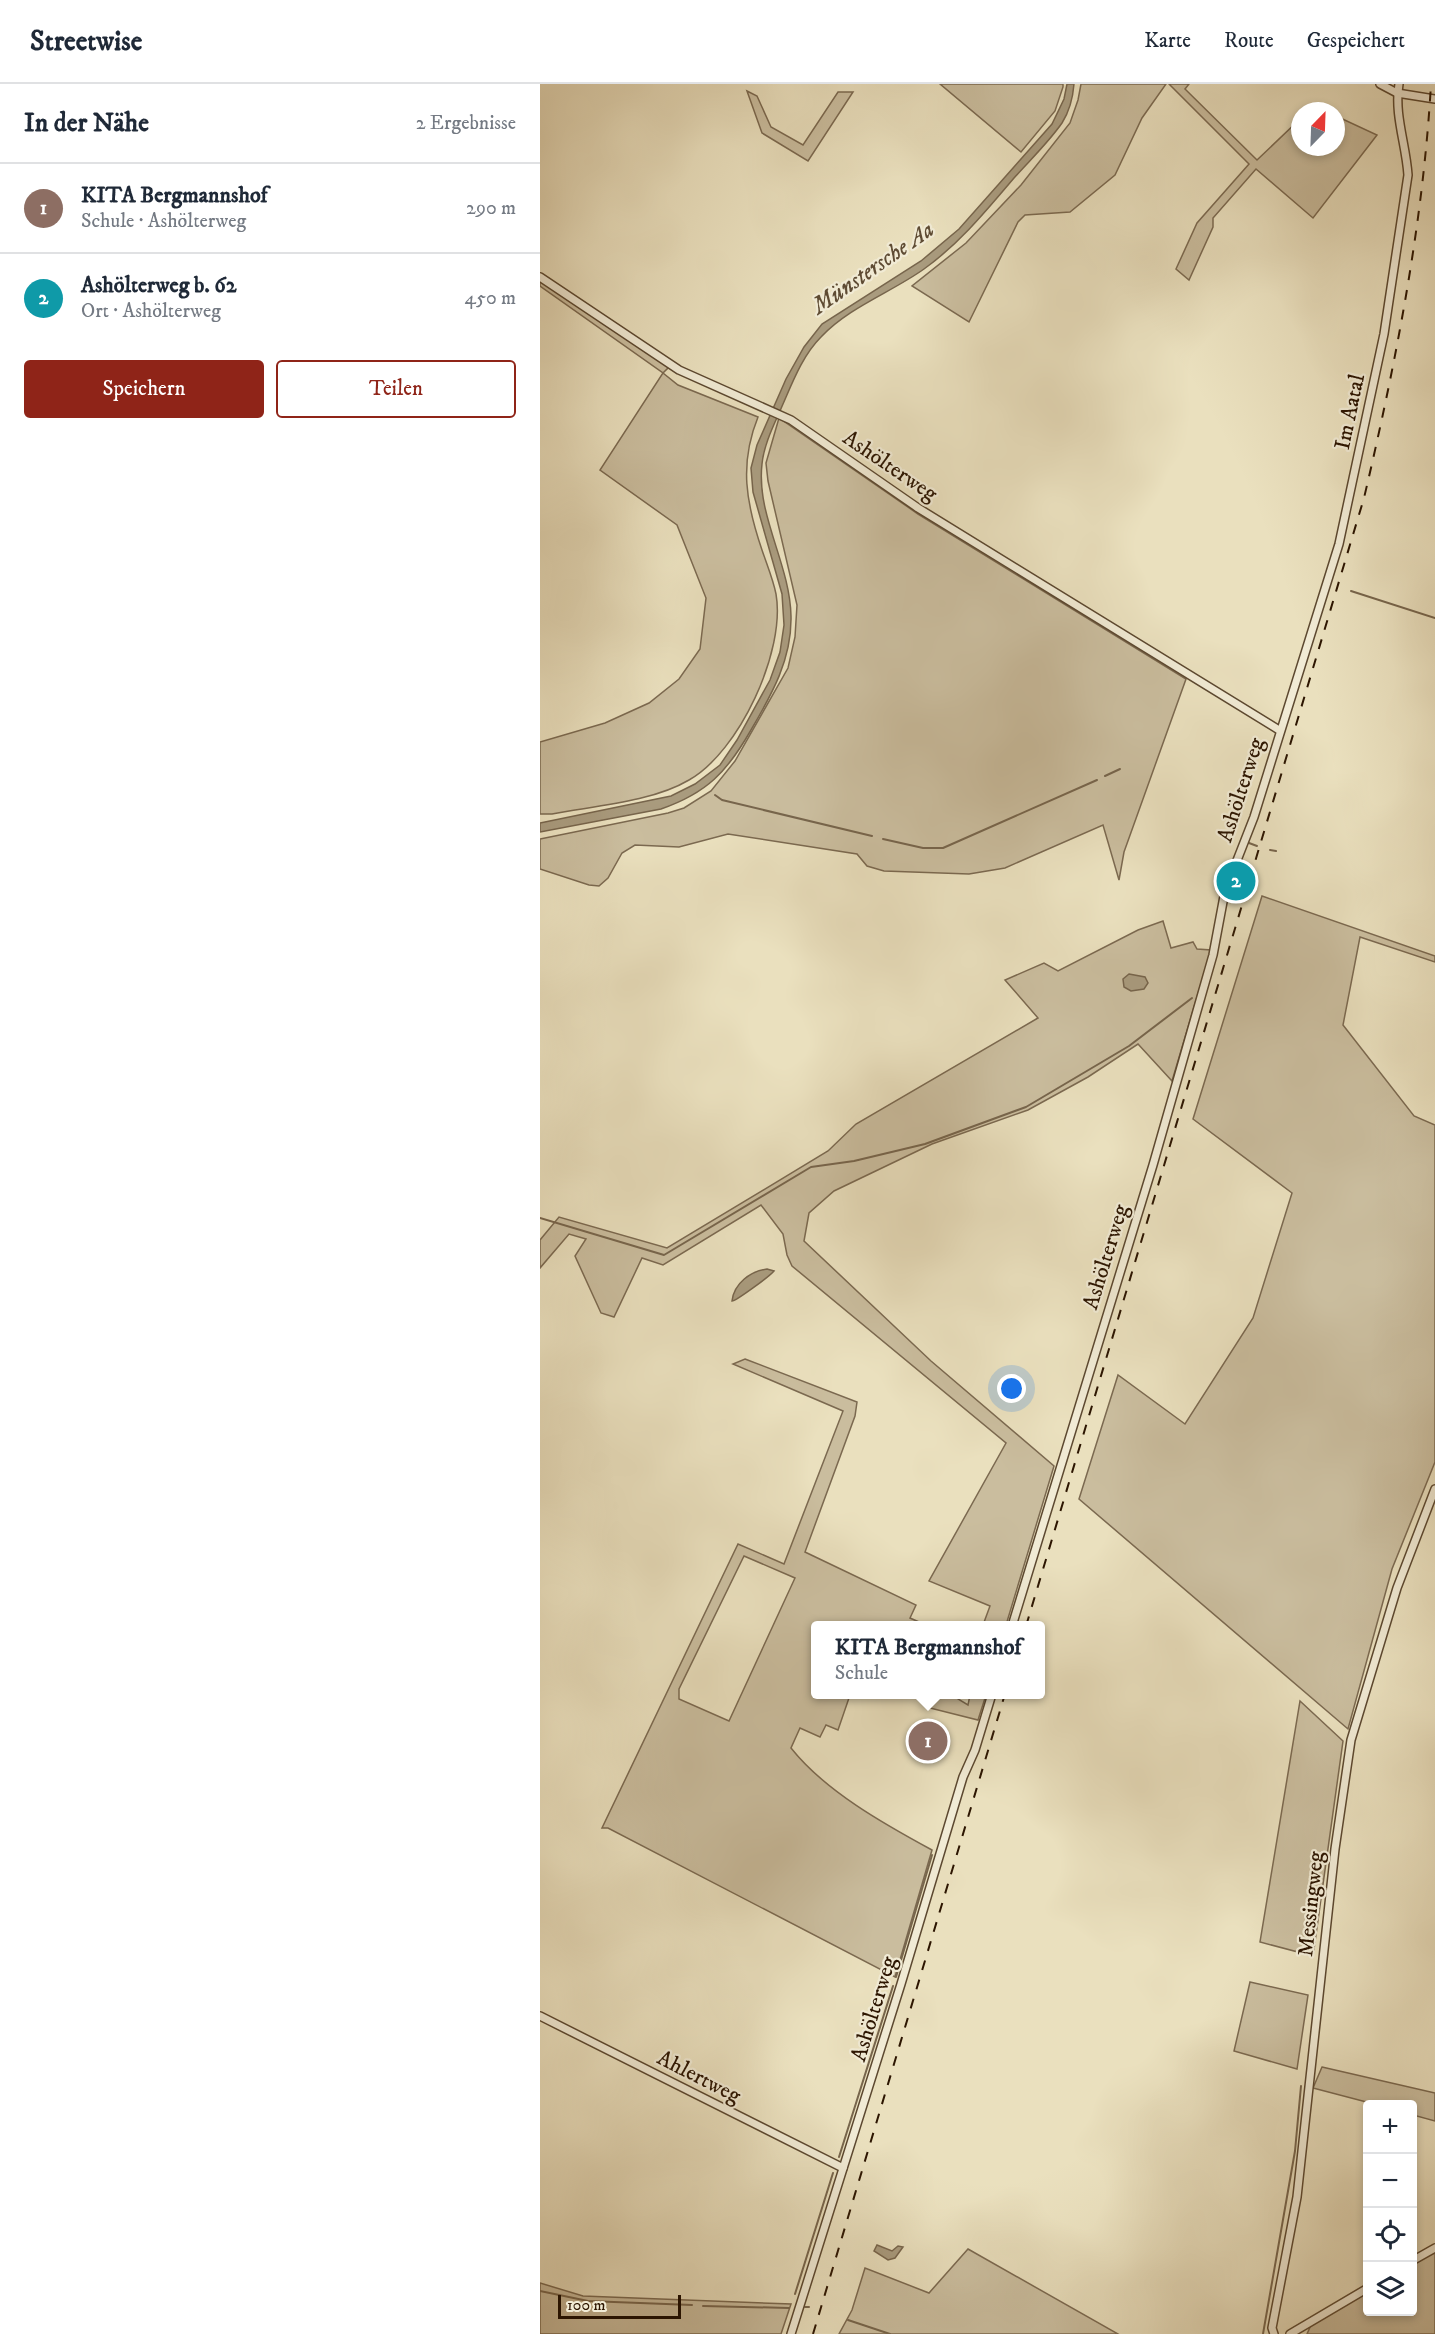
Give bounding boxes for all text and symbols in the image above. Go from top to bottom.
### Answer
text: Streetwise [30,24,142,59]
text: Karte [1144,28,1191,54]
text: Route [1224,28,1274,54]
text: Gespeichert [1307,28,1405,54]
north arrow [1291,102,1345,156]
text: In der Nähe [24,107,149,140]
text: 2 Ergebnisse [416,111,516,136]
text: KITA Bergmannshof [81,182,268,209]
text: 1 [40,196,47,221]
text: 290 m [466,196,516,221]
text: Schule · Ashölterweg [81,209,246,234]
water label: Münstersche Aa [804,215,940,322]
text: Ashölterweg b. 62 [81,272,237,299]
text: 2 [39,286,48,311]
text: 450 m [465,286,516,311]
text: Ort · Ashölterweg [81,299,221,324]
button: Speichern [24,360,264,418]
button: Teilen [276,360,516,418]
street label: Im Aatal [1329,371,1371,452]
street label: Ashölterweg [838,425,943,508]
street label: Ashölterweg [1211,734,1271,846]
pin: 2 [1216,858,1256,904]
street label: Ashölterweg [1077,1201,1135,1313]
your location [997,1374,1026,1403]
popup [811,1621,1045,1699]
text: KITA Bergmannshof [835,1634,1021,1661]
text: Schule [835,1661,888,1686]
pin: 1 [908,1718,948,1764]
street label: Messingweg [1292,1850,1330,1958]
street label: Ashölterweg [845,1953,903,2065]
street label: Ahlertweg [653,2044,746,2110]
map controls [1363,2100,1417,2316]
button: + [1363,2100,1417,2154]
button: − [1363,2154,1417,2208]
button: locate [1363,2208,1417,2262]
button: layers [1363,2262,1417,2316]
scale bar [558,2292,681,2320]
text: 100 m [567,2295,606,2315]

